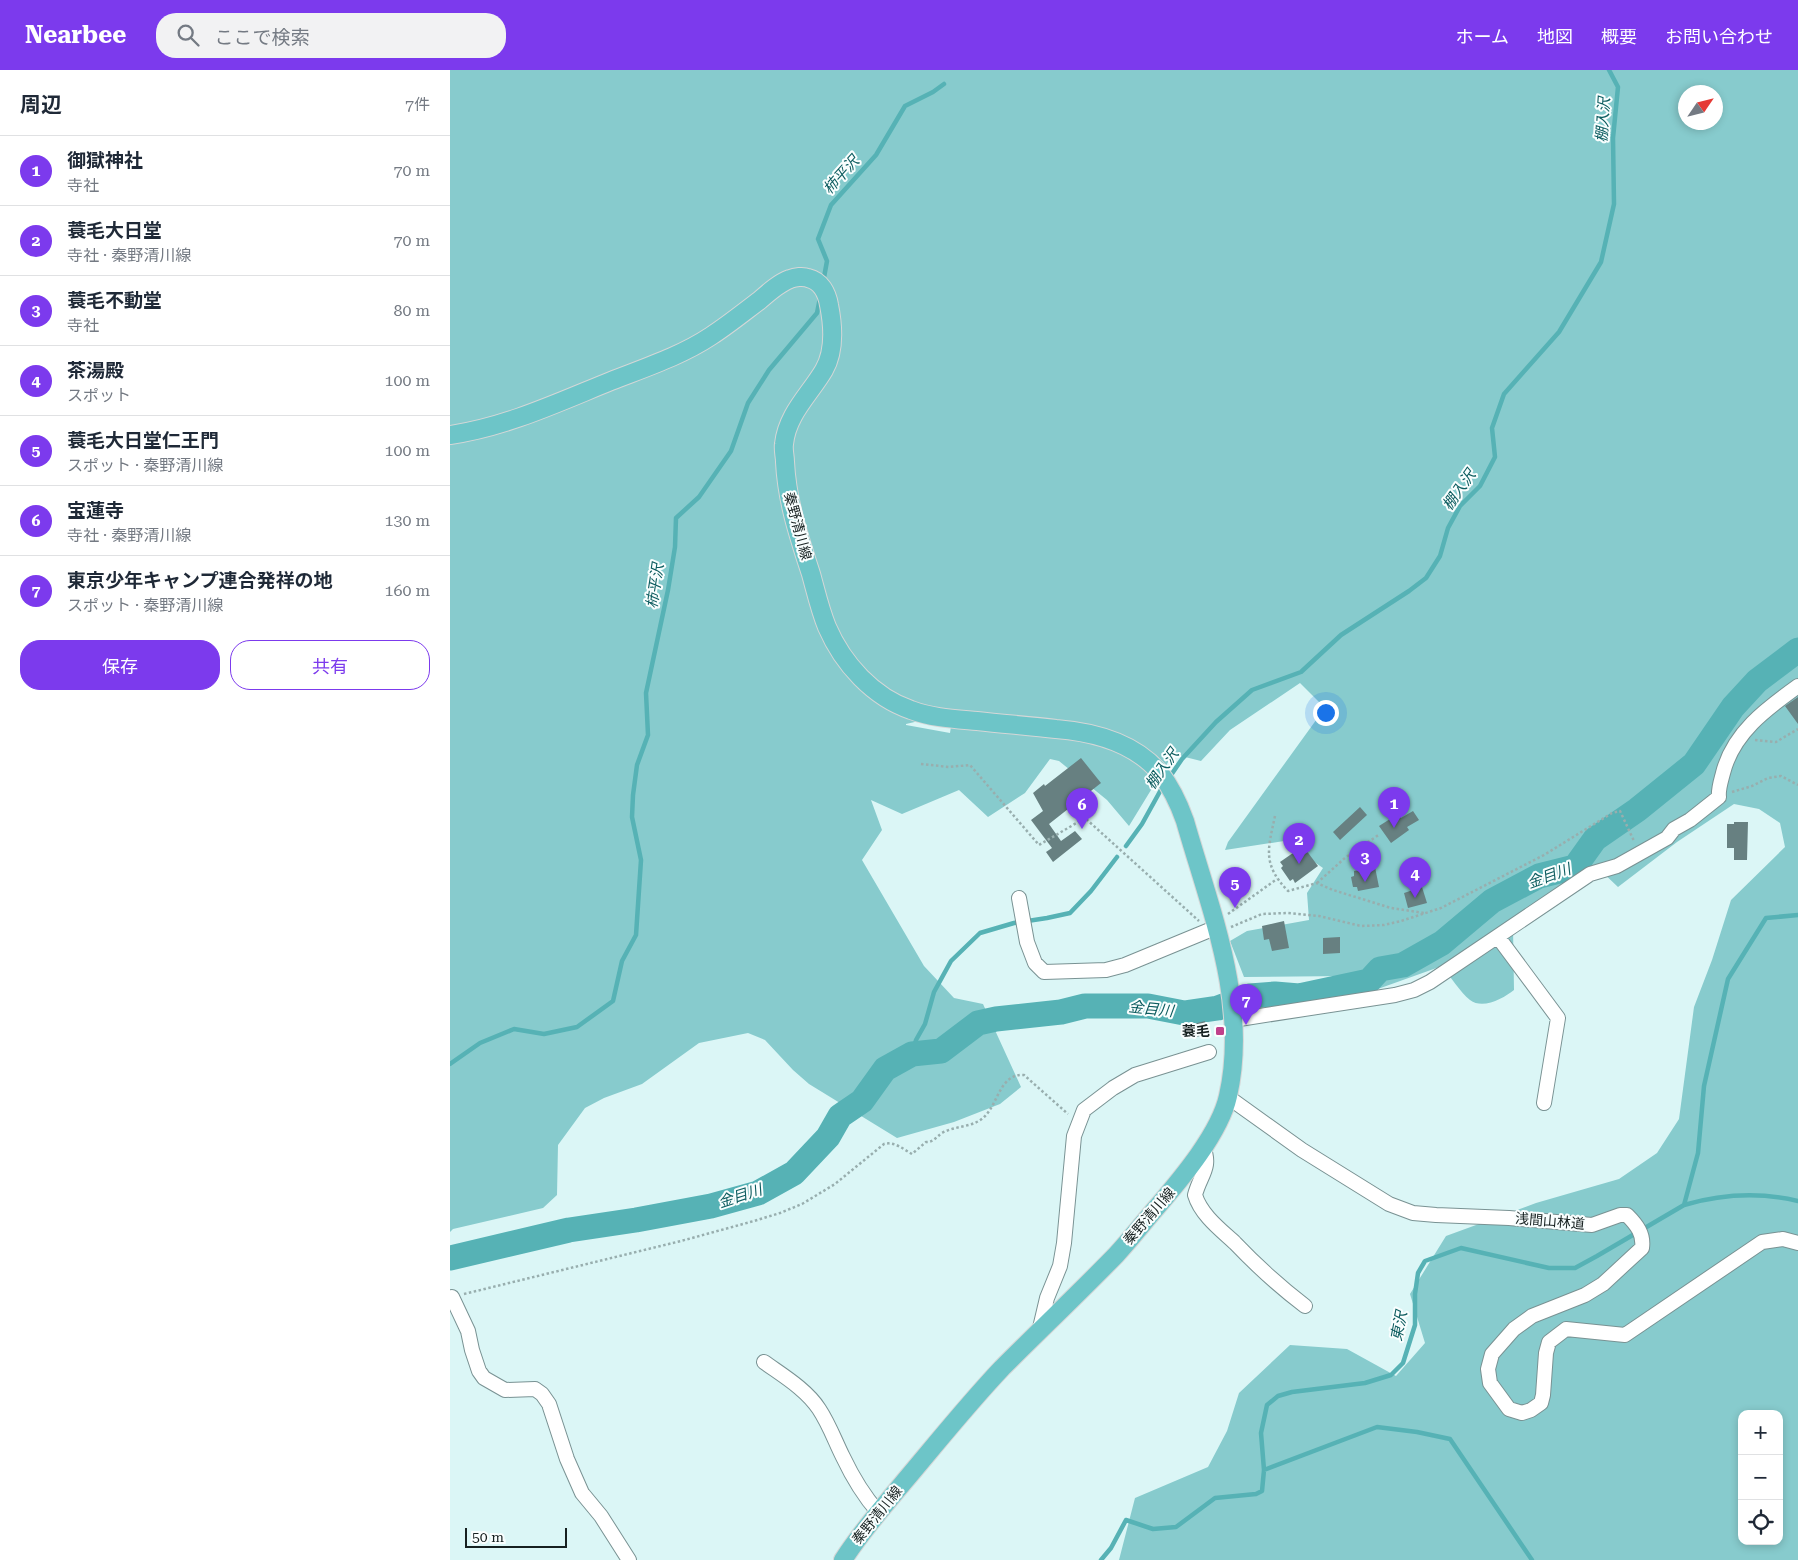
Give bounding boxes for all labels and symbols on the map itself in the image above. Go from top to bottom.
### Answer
north arrow [1678,85,1723,130]
water label: 棚入沢 [1592,95,1614,143]
water label: 柿平沢 [819,151,864,198]
water label: 棚入沢 [1439,465,1480,514]
street label: 秦野清川線 [781,490,815,562]
water label: 柿平沢 [643,560,668,610]
your location [1313,700,1339,726]
water label: 棚入沢 [1142,744,1183,793]
pin: 1 [1378,787,1410,828]
pin: 6 [1066,788,1098,829]
pin: 2 [1283,823,1315,864]
pin: 3 [1349,841,1381,882]
pin: 4 [1399,857,1431,898]
water label: 金目川 [1525,859,1575,892]
pin: 5 [1219,867,1251,908]
pin: 7 [1230,984,1262,1025]
water label: 金目川 [1128,998,1176,1021]
place label: 蓑毛 [1182,1023,1210,1039]
marker: 蓑毛 [1214,1025,1226,1037]
water label: 金目川 [716,1180,766,1212]
street label: 秦野清川線 [1120,1184,1178,1248]
street label: 浅間山林道 [1514,1210,1586,1232]
water label: 東沢 [1387,1308,1411,1342]
street label: 秦野清川線 [849,1483,905,1547]
scale bar [465,1525,568,1548]

